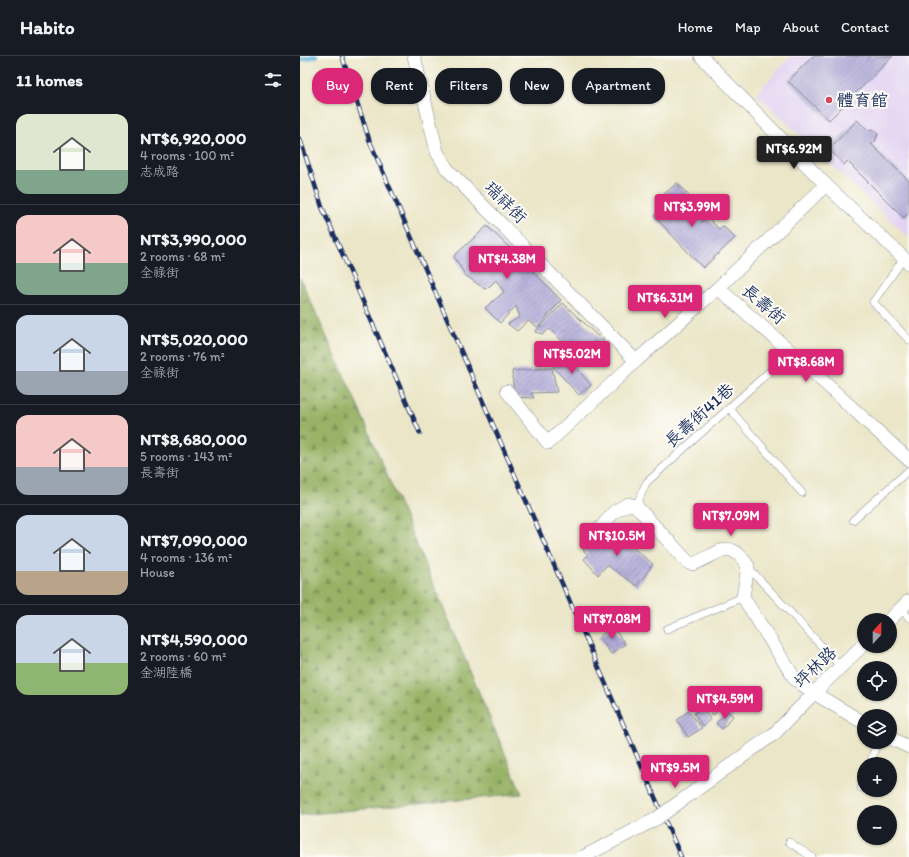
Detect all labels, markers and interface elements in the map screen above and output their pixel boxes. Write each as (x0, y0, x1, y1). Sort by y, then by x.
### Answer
text: Habito (20, 16, 75, 39)
text: Home (678, 19, 713, 36)
text: Map (735, 19, 761, 36)
text: About (783, 19, 819, 36)
text: Contact (841, 19, 889, 36)
chip: Buy (312, 68, 363, 104)
chip: Rent (371, 68, 427, 104)
chip: Filters (435, 68, 502, 104)
chip: New (510, 68, 564, 104)
chip: Apartment (572, 68, 665, 104)
icon: filters (262, 69, 284, 91)
text: 11 homes (16, 70, 83, 90)
place label: 體育館 (837, 90, 888, 110)
marker: 體育館 (824, 95, 834, 105)
text: NT$6,920,000 (140, 128, 246, 148)
icon: home (48, 130, 96, 178)
pin: NT$6.92M (753, 136, 835, 170)
text: NT$6.92M (766, 141, 822, 156)
text: 4 rooms · 100 m² (140, 148, 234, 163)
text: 志成路 (140, 164, 179, 179)
street label: 瑞祥街 (481, 177, 531, 227)
pin: NT$3.99M (651, 194, 733, 228)
text: NT$3.99M (664, 199, 720, 214)
text: NT$3,990,000 (140, 229, 247, 249)
icon: home (48, 231, 96, 279)
pin: NT$4.38M (466, 246, 548, 280)
text: 2 rooms · 68 m² (140, 249, 225, 264)
text: NT$4.38M (478, 251, 536, 266)
text: 全祿街 (140, 265, 179, 280)
street label: 長壽街 (738, 280, 790, 328)
pin: NT$6.31M (624, 285, 706, 319)
text: NT$6.31M (637, 290, 693, 305)
text: NT$5,020,000 (140, 329, 248, 349)
icon: home (48, 331, 96, 379)
pin: NT$5.02M (531, 341, 613, 375)
text: NT$5.02M (543, 346, 601, 361)
text: 2 rooms · 76 m² (140, 349, 225, 364)
pin: NT$8.68M (765, 349, 847, 383)
text: NT$8.68M (777, 354, 835, 369)
text: 全祿街 (140, 365, 179, 380)
street label: 長壽街41巷 (660, 378, 738, 451)
text: NT$8,680,000 (140, 429, 247, 449)
icon: home (48, 431, 96, 479)
text: 5 rooms · 143 m² (140, 449, 232, 464)
text: 長壽街 (140, 465, 179, 480)
pin: NT$7.09M (690, 503, 772, 537)
text: NT$7.09M (702, 508, 760, 523)
pin: NT$10.5M (576, 523, 658, 557)
text: NT$10.5M (589, 528, 645, 543)
text: NT$7,090,000 (140, 530, 247, 550)
icon: home (48, 531, 96, 579)
text: 4 rooms · 136 m² (140, 550, 232, 565)
text: House (140, 565, 175, 580)
pin: NT$7.08M (571, 606, 653, 640)
text: NT$7.08M (583, 611, 641, 626)
north arrow (857, 613, 897, 653)
map controls (857, 613, 897, 845)
text: NT$4,590,000 (140, 629, 248, 649)
icon: home (48, 631, 96, 679)
street label: 坪林路 (790, 642, 840, 692)
text: 2 rooms · 60 m² (140, 649, 226, 664)
button: locate (857, 661, 897, 701)
text: 金湖陸橋 (140, 665, 192, 680)
pin: NT$4.59M (684, 686, 766, 720)
text: NT$4.59M (696, 691, 754, 706)
button: layers (857, 709, 897, 749)
pin: NT$9.5M (638, 755, 712, 789)
button: + (857, 757, 897, 797)
text: NT$9.5M (650, 760, 700, 775)
button: − (857, 805, 897, 845)

